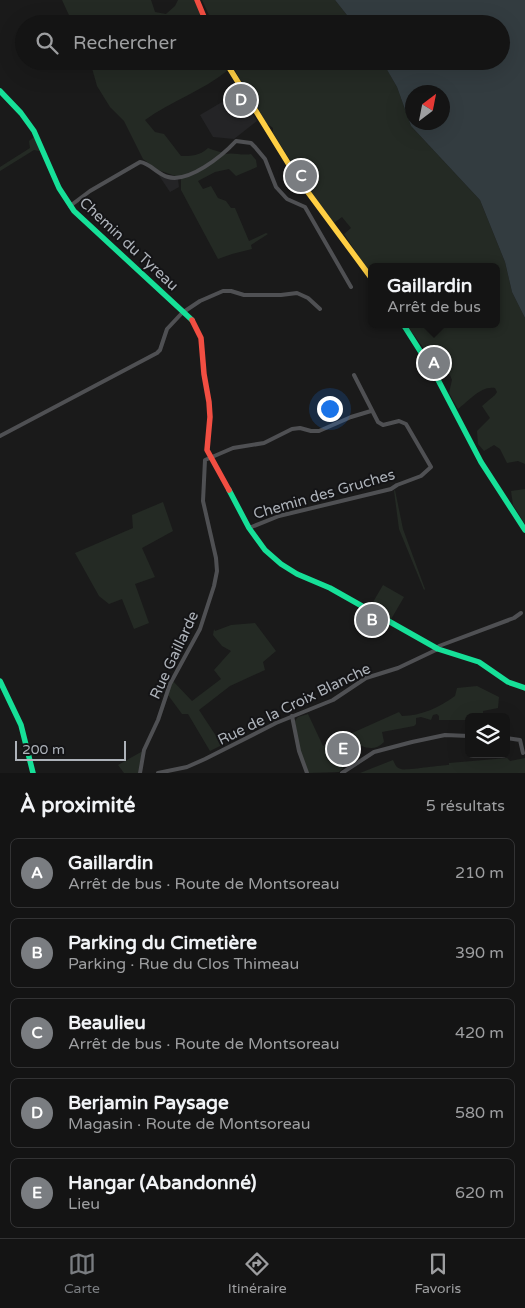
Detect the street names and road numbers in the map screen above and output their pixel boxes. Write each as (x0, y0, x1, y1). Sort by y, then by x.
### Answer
street label: Chemin du Tyreau (76, 194, 182, 294)
street label: Chemin des Gruches (251, 465, 397, 523)
street label: Rue Gaillarde (146, 608, 202, 702)
street label: Rue de la Croix Blanche (215, 659, 373, 749)

